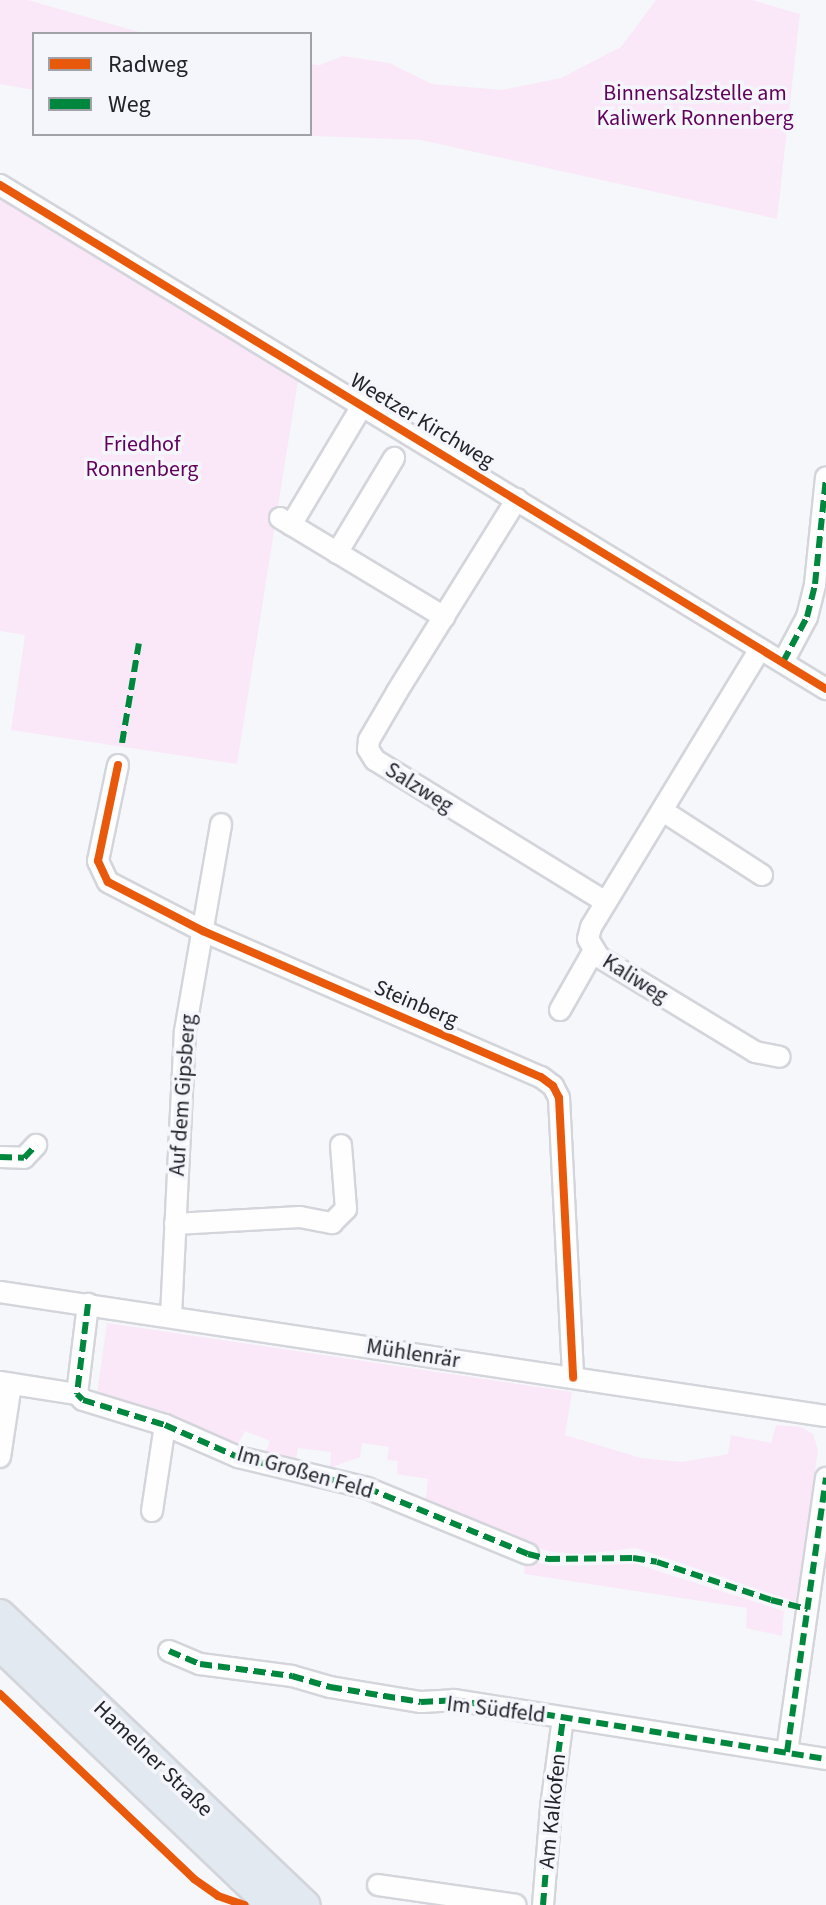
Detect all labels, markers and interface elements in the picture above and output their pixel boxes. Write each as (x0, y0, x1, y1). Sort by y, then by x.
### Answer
legend (32, 32, 312, 136)
text: Radweg (108, 47, 188, 82)
park label: Binnensalzstelle am Kaliwerk Ronnenberg (596, 80, 794, 132)
text: Weg (108, 87, 151, 122)
street label: Weetzer Kirchweg (345, 368, 499, 474)
park label: Friedhof Ronnenberg (86, 431, 198, 482)
street label: Salzweg (380, 757, 458, 819)
street label: Kaliweg (597, 949, 673, 1009)
street label: Steinberg (370, 975, 462, 1033)
street label: Auf dem Gipsberg (164, 1013, 202, 1177)
street label: Mühlenrär (364, 1334, 462, 1374)
street label: Im Großen Feld (234, 1441, 376, 1505)
street label: Im Südfeld (445, 1691, 547, 1729)
street label: Hamelner Straße (88, 1695, 218, 1823)
street label: Am Kalkofen (534, 1752, 572, 1870)

